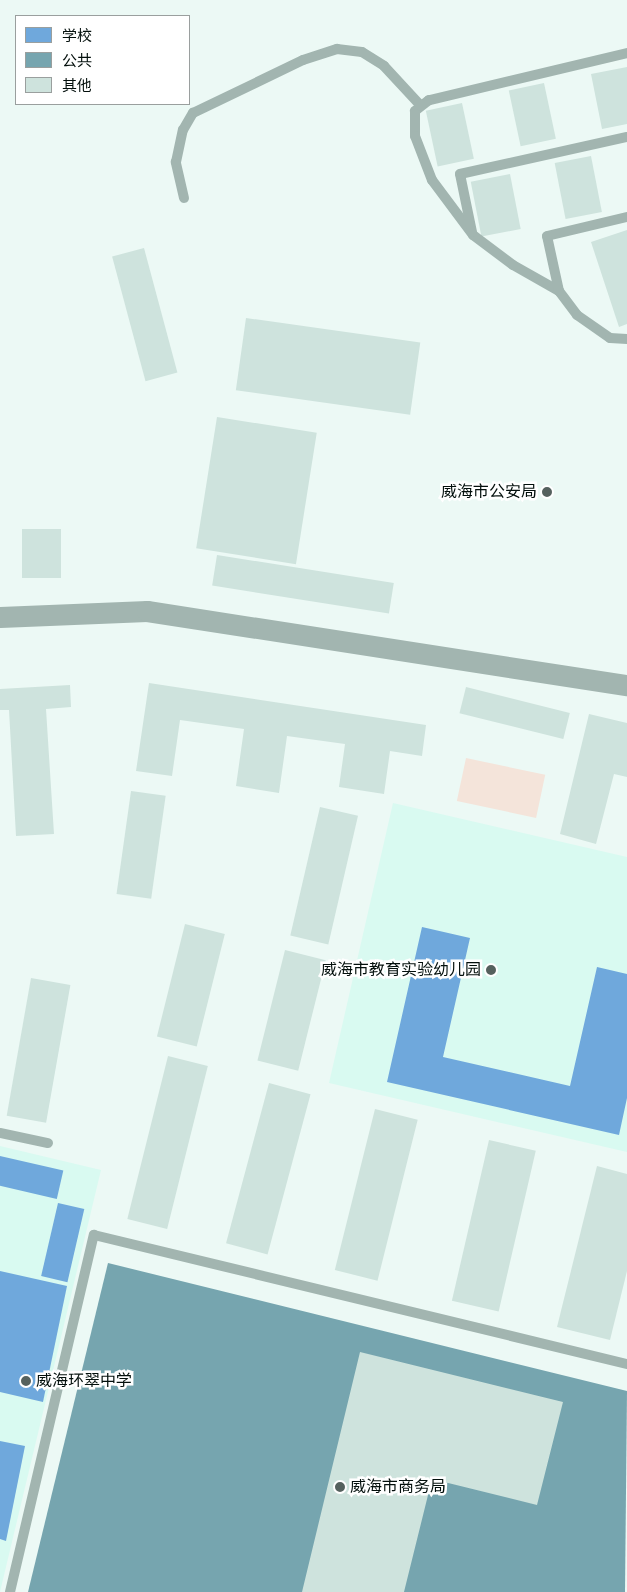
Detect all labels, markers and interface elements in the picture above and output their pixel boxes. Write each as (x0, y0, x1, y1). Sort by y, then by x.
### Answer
legend (15, 15, 190, 105)
text: 学校 (62, 26, 92, 46)
text: 公共 (62, 51, 92, 71)
text: 其他 (62, 76, 92, 96)
place label: 威海市公安局 (441, 482, 537, 502)
marker: 威海市公安局 (541, 486, 553, 498)
place label: 威海市教育实验幼儿园 (321, 960, 481, 980)
marker: 威海市教育实验幼儿园 (485, 964, 497, 976)
place label: 威海环翠中学 (36, 1371, 132, 1391)
marker: 威海环翠中学 (20, 1375, 32, 1387)
place label: 威海市商务局 (350, 1477, 446, 1497)
marker: 威海市商务局 (334, 1481, 346, 1493)

